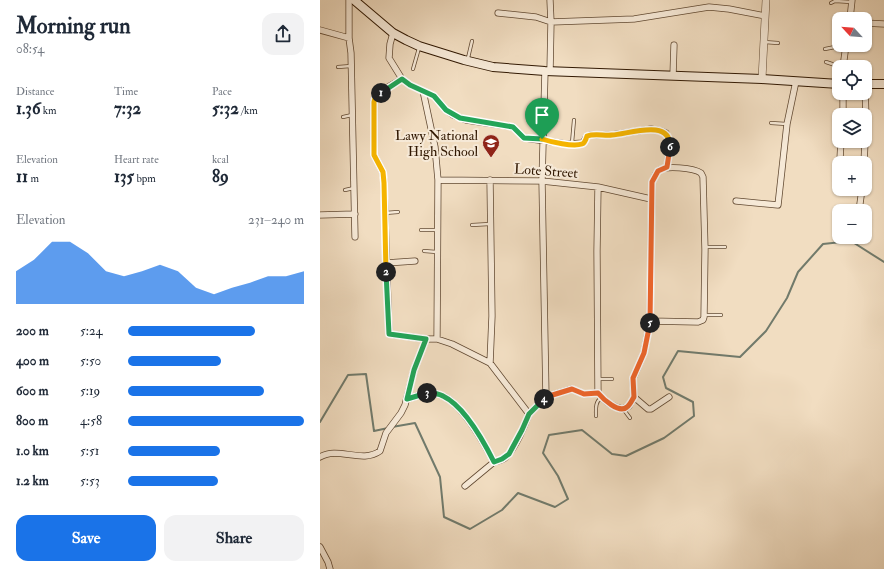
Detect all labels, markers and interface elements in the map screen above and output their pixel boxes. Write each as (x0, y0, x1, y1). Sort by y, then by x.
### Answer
text: Morning run (16, 12, 131, 40)
north arrow (832, 12, 872, 52)
map controls (832, 12, 872, 244)
button: share (262, 13, 304, 55)
text: 08:54 (16, 41, 44, 57)
button: locate (832, 60, 872, 100)
pin: 1 (371, 83, 391, 103)
text: Distance (16, 85, 54, 98)
text: Time (114, 85, 138, 98)
text: Pace (212, 85, 232, 98)
text: 1 (379, 86, 383, 99)
text: 1.36 (16, 98, 40, 119)
text: 7:32 (114, 98, 141, 119)
text: 5:32 (212, 98, 239, 119)
pin (525, 98, 559, 139)
text: km (40, 104, 57, 117)
text: /km (239, 104, 258, 117)
icon: arrive (531, 104, 553, 126)
button: layers (832, 108, 872, 148)
place label: Lawy National High School (395, 127, 478, 160)
school or university icon: Lawy National High School (481, 133, 501, 158)
pin: 6 (660, 137, 680, 157)
text: 6 (667, 140, 673, 153)
text: Elevation (16, 153, 58, 166)
text: Heart rate (114, 153, 159, 166)
text: kcal (212, 153, 229, 166)
button: + (832, 156, 872, 196)
street label: Lote Street (513, 160, 579, 182)
text: 11 (16, 166, 28, 187)
text: 135 (114, 166, 134, 187)
text: 89 (212, 166, 229, 187)
text: m (28, 172, 39, 185)
text: bpm (134, 172, 156, 185)
button: − (832, 204, 872, 244)
text: Elevation (16, 212, 66, 228)
text: 231–240 m (248, 212, 304, 228)
pin: 2 (376, 262, 396, 282)
text: 2 (383, 265, 389, 278)
pin: 5 (640, 313, 660, 333)
text: 5 (648, 316, 652, 329)
text: 200 m (16, 323, 49, 339)
text: 5:24 (80, 323, 103, 339)
text: 400 m (16, 353, 49, 369)
text: 5:50 (80, 353, 101, 369)
text: 600 m (16, 383, 49, 399)
text: 5:19 (80, 383, 100, 399)
pin: 3 (417, 383, 437, 403)
text: 3 (425, 386, 429, 399)
pin: 4 (534, 389, 554, 409)
text: 4 (541, 392, 547, 405)
text: 800 m (16, 413, 48, 429)
text: 4:58 (80, 413, 102, 429)
text: 1.0 km (16, 443, 49, 459)
text: 5:51 (80, 443, 99, 459)
text: 1.2 km (16, 473, 49, 489)
text: 5:53 (80, 473, 100, 489)
button: Save (16, 515, 156, 561)
button: Share (164, 515, 304, 561)

